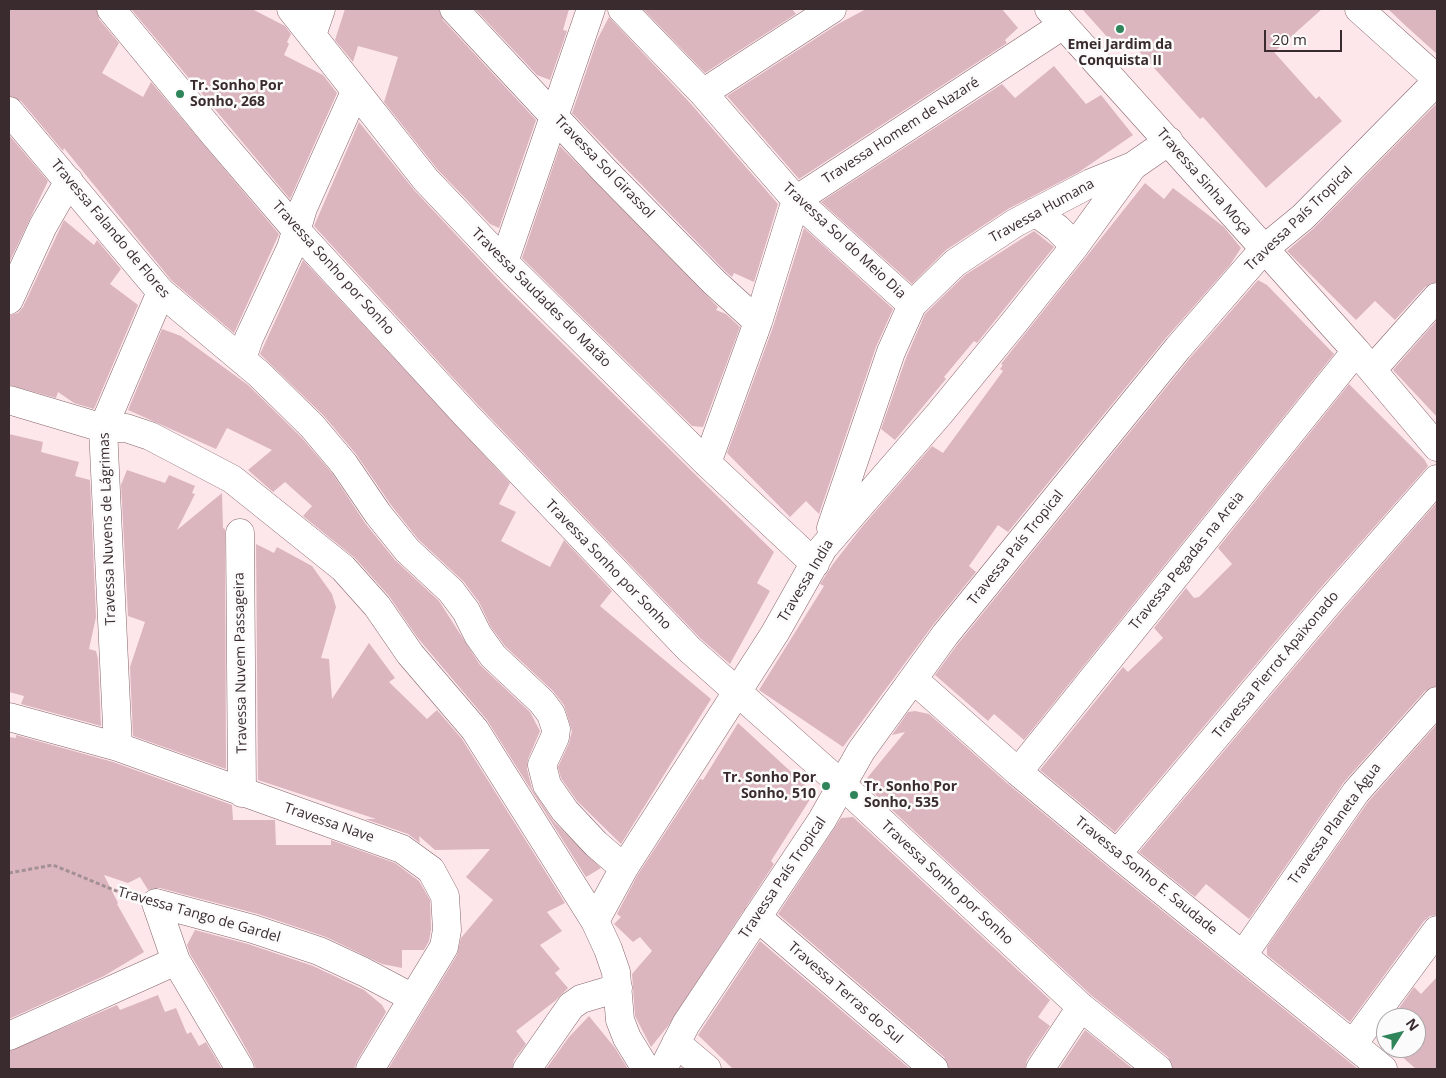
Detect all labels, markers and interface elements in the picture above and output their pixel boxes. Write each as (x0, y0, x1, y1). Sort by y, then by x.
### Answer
scale bar (1266, 20, 1344, 52)
marker: Emei Jardim da Conquista II (1114, 23, 1126, 35)
text: 20 m (1272, 29, 1307, 49)
place label: Emei Jardim da Conquista II (1067, 37, 1173, 70)
street label: Travessa Homem de Nazaré (820, 74, 982, 188)
place label: Tr. Sonho Por Sonho, 268 (190, 78, 283, 110)
marker: Tr. Sonho Por Sonho, 268 (174, 88, 186, 100)
street label: Travessa Sol Girassol (551, 112, 657, 222)
street label: Travessa Sinha Moça (1153, 125, 1255, 239)
street label: Travessa Falando de Flores (47, 156, 173, 302)
street label: Travessa País Tropical (1242, 163, 1356, 275)
street label: Travessa Humana (987, 175, 1097, 247)
street label: Travessa Sol do Meio Dia (779, 180, 909, 302)
street label: Travessa Sonho por Sonho (268, 198, 398, 338)
street label: Travessa Saudades do Matão (468, 225, 614, 371)
street label: Travessa Nuvens de Lágrimas (96, 432, 120, 626)
street label: Travessa País Tropical (965, 487, 1067, 609)
street label: Travessa Pegadas na Areia (1126, 489, 1248, 633)
street label: Travessa Sonho por Sonho (541, 497, 675, 633)
street label: Travessa India (775, 537, 837, 625)
street label: Travessa Nuvem Passageira (231, 572, 251, 754)
street label: Travessa Pierrot Apaixonado (1209, 588, 1343, 742)
street label: Travessa Planeta Água (1285, 760, 1385, 888)
place label: Tr. Sonho Por Sonho, 510 (723, 770, 816, 802)
place label: Tr. Sonho Por Sonho, 535 (864, 779, 957, 812)
marker: Tr. Sonho Por Sonho, 510 (820, 780, 832, 792)
marker: Tr. Sonho Por Sonho, 535 (848, 789, 860, 801)
street label: Travessa Nave (282, 800, 376, 846)
street label: Travessa Sonho E. Saudade (1072, 813, 1220, 939)
street label: Travessa País Tropical (736, 814, 830, 942)
street label: Travessa Sonho por Sonho (878, 817, 1016, 949)
street label: Travessa Tango de Gardel (116, 884, 282, 946)
street label: Travessa Terras do Sul (784, 939, 906, 1047)
north arrow (1376, 1008, 1426, 1058)
text: N (1402, 1014, 1424, 1035)

